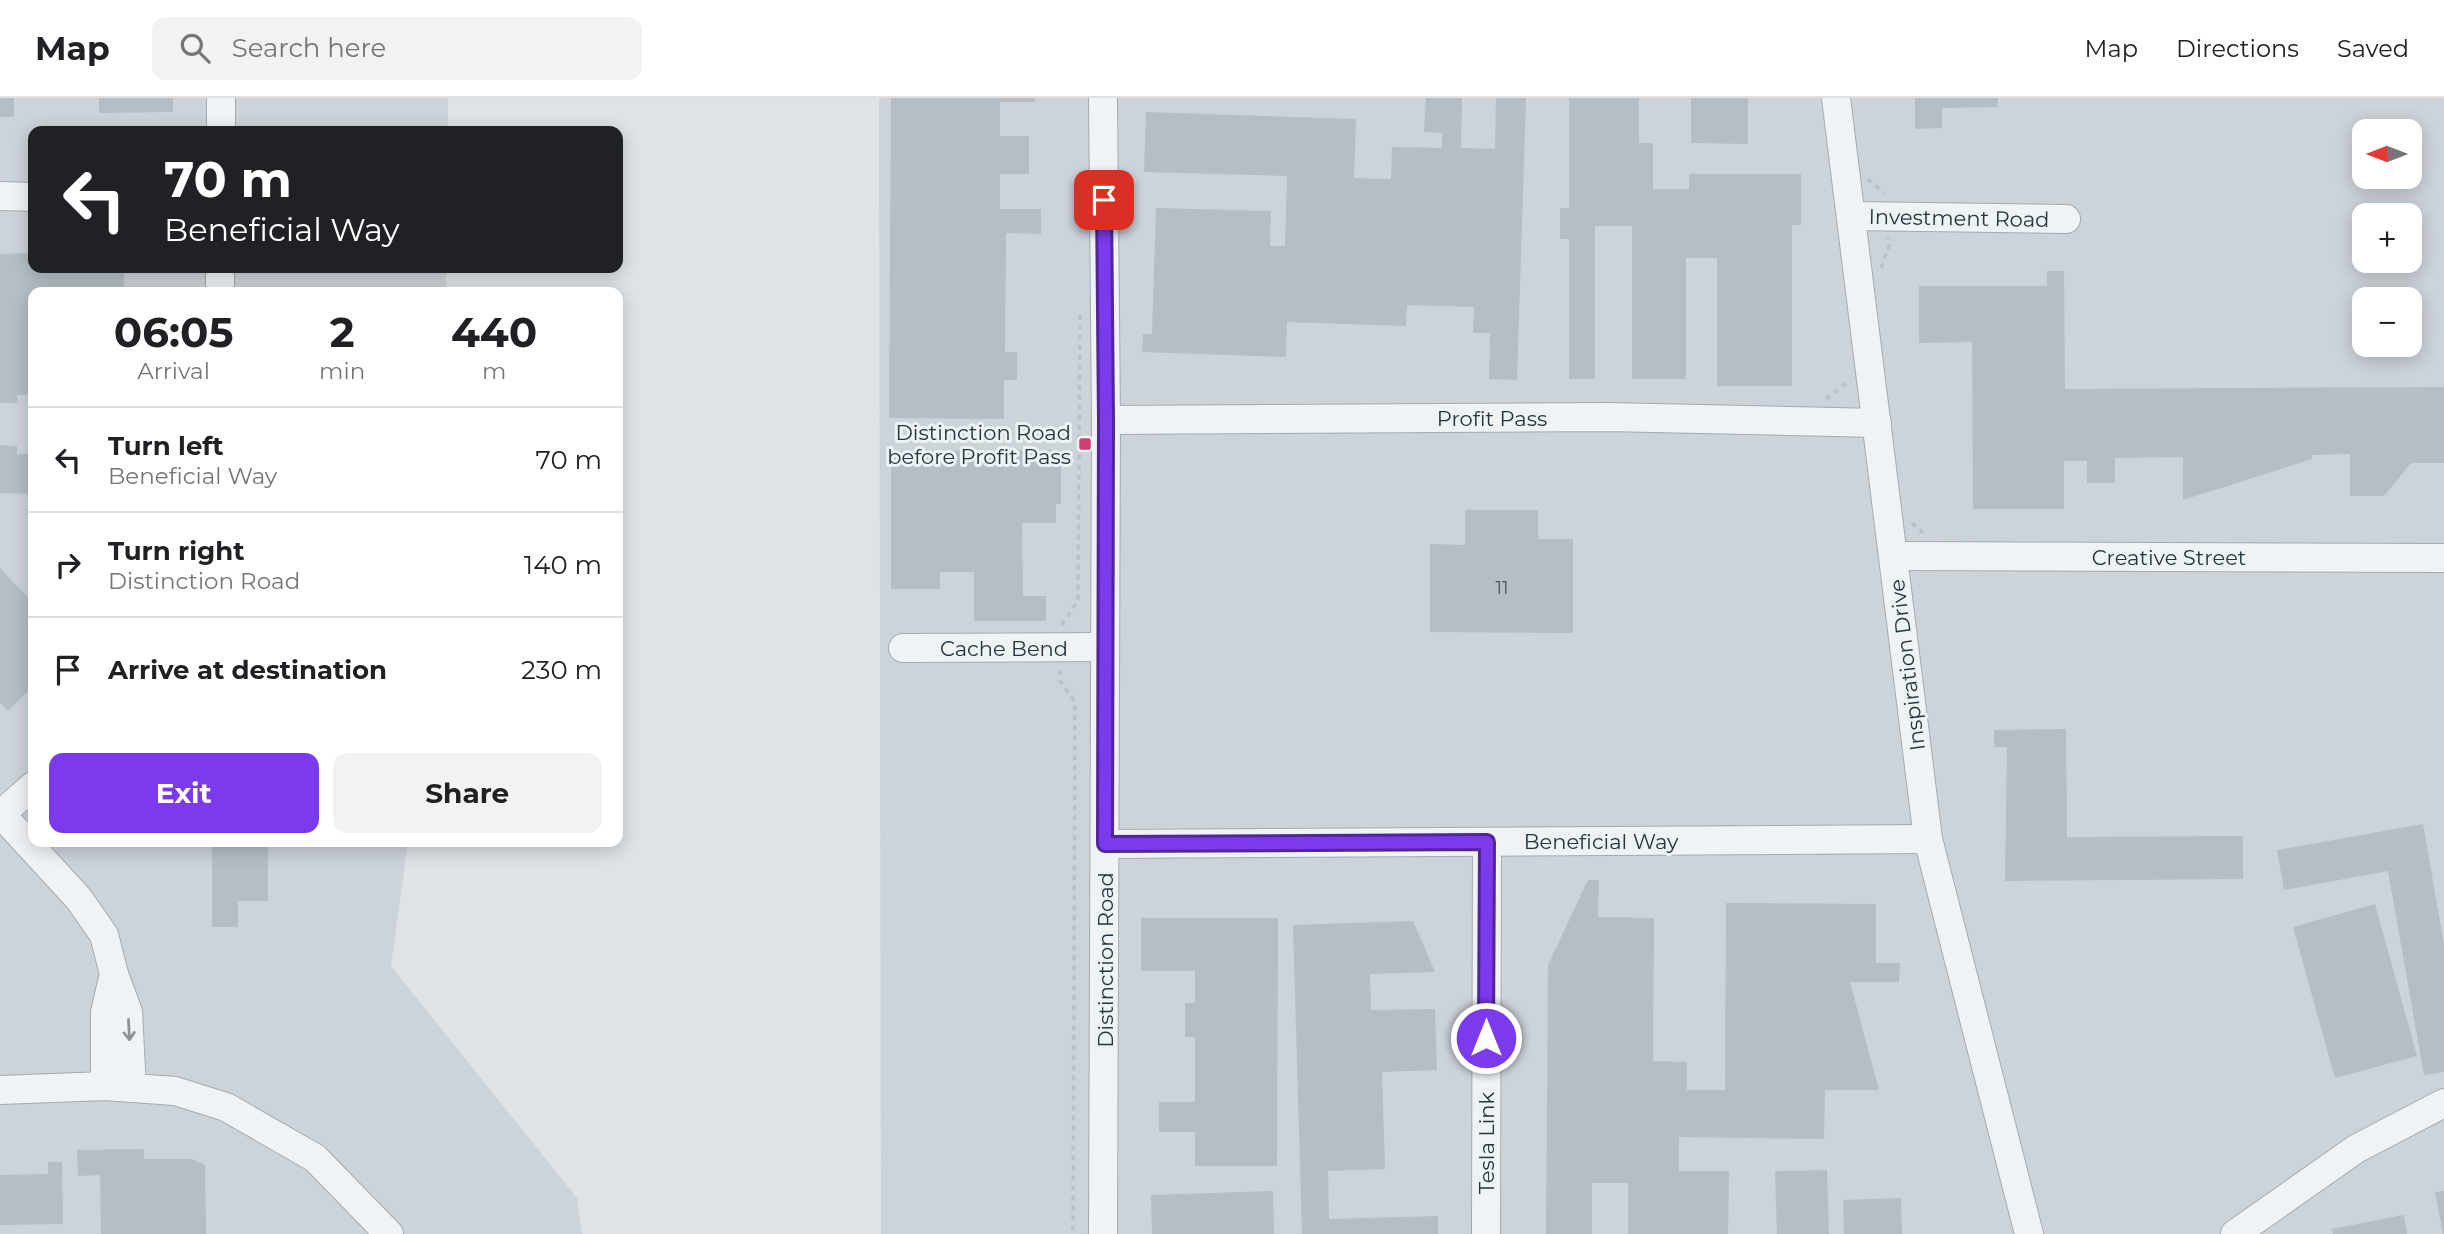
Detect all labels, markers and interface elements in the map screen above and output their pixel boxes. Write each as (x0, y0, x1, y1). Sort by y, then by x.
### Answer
search box (152, 17, 642, 80)
text: Map (35, 28, 110, 68)
icon: search (176, 29, 214, 67)
text: Search here (232, 32, 386, 64)
text: Map (2085, 34, 2138, 63)
text: Directions (2176, 34, 2299, 63)
text: Saved (2337, 34, 2409, 63)
north arrow (2352, 119, 2422, 189)
map controls (2352, 119, 2422, 357)
text: 70 m (164, 150, 292, 209)
icon: left (49, 154, 140, 245)
pin (1074, 170, 1134, 230)
icon: arrive (1085, 181, 1123, 219)
button: + (2352, 203, 2422, 273)
street label: Investment Road (1868, 204, 2050, 232)
text: Beneficial Way (164, 210, 400, 249)
button: − (2352, 287, 2422, 357)
text: 06:05 (114, 306, 233, 358)
text: 2 (330, 306, 355, 358)
text: 440 (451, 306, 537, 358)
text: Arrival (137, 357, 210, 385)
text: min (319, 357, 365, 385)
text: m (482, 357, 506, 385)
street label: Profit Pass (1437, 406, 1547, 431)
place label: Distinction Road before Profit Pass (887, 420, 1071, 469)
text: Turn left (108, 430, 224, 462)
marker: Distinction Road before Profit Pass (1077, 436, 1093, 452)
icon: left (49, 441, 87, 479)
text: 70 m (536, 444, 602, 476)
text: Beneficial Way (108, 462, 277, 490)
text: Turn right (108, 535, 244, 567)
street label: Creative Street (2092, 545, 2246, 570)
icon: right (49, 546, 87, 584)
text: 140 m (524, 549, 602, 581)
text: Distinction Road (108, 567, 300, 595)
house number: 11 (1496, 577, 1509, 599)
street label: Inspiration Drive (1884, 578, 1930, 752)
street label: Cache Bend (940, 636, 1068, 661)
icon: arrive (49, 651, 87, 689)
text: Arrive at destination (108, 654, 387, 686)
text: 230 m (521, 654, 602, 686)
button: Exit (49, 753, 319, 833)
button: Share (333, 753, 602, 833)
street label: Beneficial Way (1524, 829, 1679, 854)
street label: Distinction Road (1093, 872, 1118, 1048)
position arrow (1449, 1001, 1523, 1075)
one-way arrow (123, 1018, 136, 1041)
street label: Tesla Link (1474, 1091, 1499, 1194)

